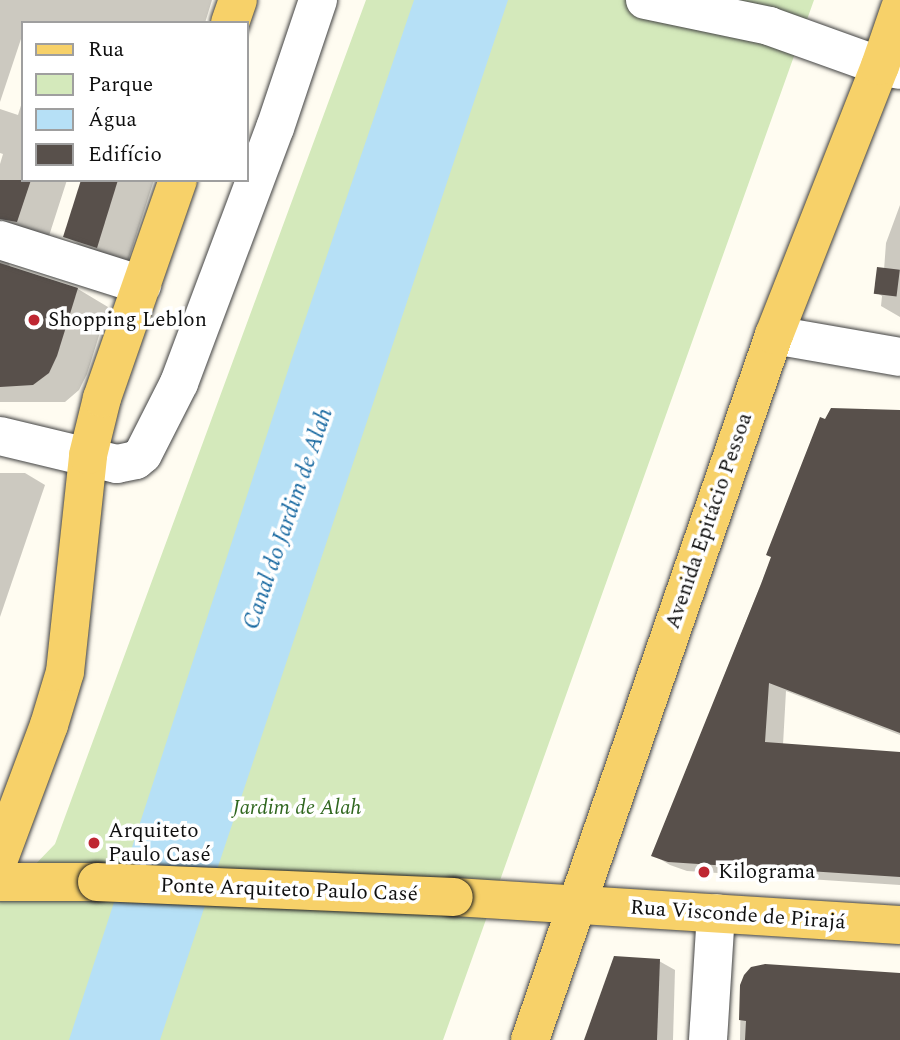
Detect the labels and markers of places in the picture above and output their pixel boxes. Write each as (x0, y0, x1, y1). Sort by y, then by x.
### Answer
place label: Shopping Leblon (48, 307, 207, 333)
marker: Shopping Leblon (26, 312, 42, 328)
place label: Arquiteto Paulo Casé (108, 818, 211, 868)
marker: Arquiteto Paulo Casé (86, 835, 102, 851)
place label: Kilograma (718, 859, 815, 885)
marker: Kilograma (696, 864, 712, 880)

